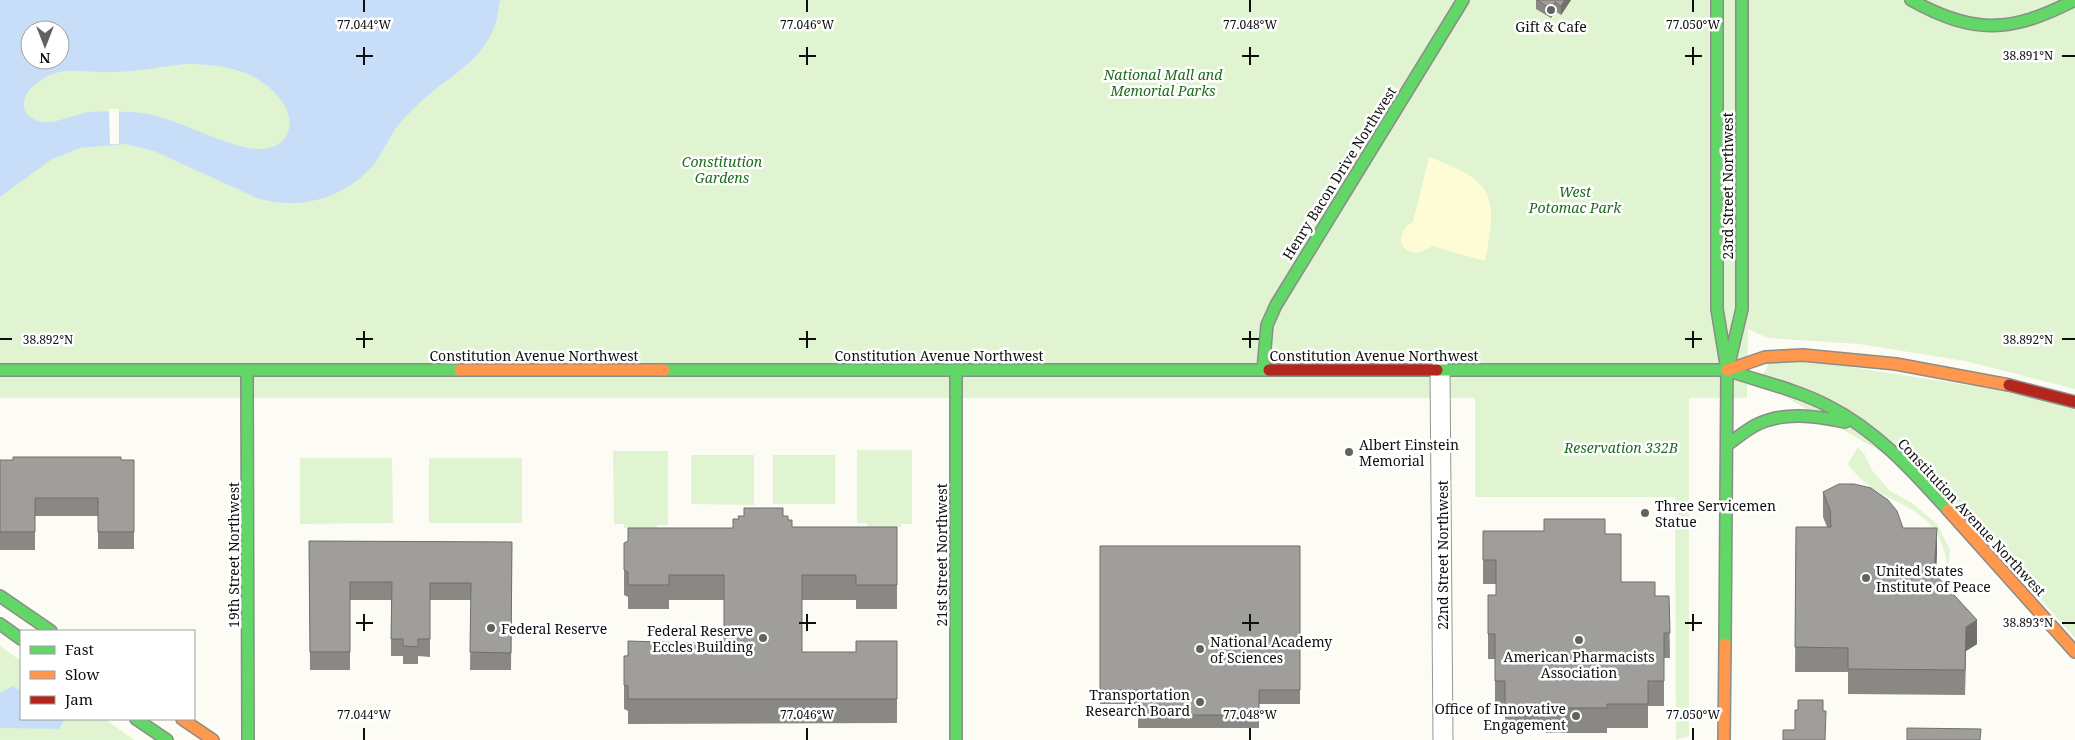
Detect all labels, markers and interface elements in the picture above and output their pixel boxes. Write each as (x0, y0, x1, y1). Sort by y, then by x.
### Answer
marker: Gift & Cafe (1545, 4, 1557, 16)
text: 77.044°W (337, 16, 391, 33)
text: 77.046°W (780, 16, 834, 33)
text: 77.048°W (1223, 16, 1277, 33)
text: 77.050°W (1666, 16, 1720, 33)
place label: Gift & Cafe (1515, 17, 1587, 36)
north arrow (20, 20, 70, 70)
text: 38.891°N (2003, 47, 2053, 64)
text: N (39, 49, 51, 68)
park label: National Mall and Memorial Parks (1103, 65, 1223, 100)
street label: Henry Bacon Drive Northwest (1278, 83, 1400, 263)
street label: 23rd Street Northwest (1718, 112, 1737, 260)
park label: Constitution Gardens (682, 152, 763, 187)
park label: West Potomac Park (1528, 182, 1622, 217)
text: 38.892°N (23, 331, 73, 348)
text: 38.892°N (2003, 331, 2053, 348)
street label: Constitution Avenue Northwest (429, 346, 639, 365)
street label: Constitution Avenue Northwest (834, 346, 1044, 365)
street label: Constitution Avenue Northwest (1269, 346, 1479, 365)
street label: Constitution Avenue Northwest (1894, 434, 2050, 600)
place label: Albert Einstein Memorial (1359, 435, 1459, 470)
park label: Reservation 332B (1563, 438, 1678, 457)
marker: Albert Einstein Memorial (1343, 446, 1355, 458)
street label: 22nd Street Northwest (1433, 480, 1452, 630)
street label: 19th Street Northwest (224, 482, 243, 628)
street label: 21st Street Northwest (932, 483, 951, 627)
place label: Three Servicemen Statue (1655, 496, 1776, 531)
marker: Three Servicemen Statue (1639, 507, 1651, 519)
place label: United States Institute of Peace (1876, 561, 1991, 596)
marker: United States Institute of Peace (1860, 572, 1872, 584)
text: 38.893°N (2003, 614, 2053, 631)
place label: Federal Reserve (501, 619, 607, 638)
place label: Federal Reserve Eccles Building (647, 621, 753, 656)
marker: Federal Reserve (485, 622, 497, 634)
legend (20, 630, 195, 720)
marker: Federal Reserve Eccles Building (757, 632, 769, 644)
place label: National Academy of Sciences (1210, 632, 1332, 667)
marker: American Pharmacists Association (1573, 634, 1585, 646)
text: Fast (65, 639, 94, 659)
marker: National Academy of Sciences (1194, 643, 1206, 655)
place label: American Pharmacists Association (1504, 647, 1654, 682)
text: Slow (65, 664, 99, 684)
place label: Transportation Research Board (1085, 685, 1190, 720)
text: Jam (64, 689, 93, 709)
marker: Transportation Research Board (1194, 696, 1206, 708)
place label: Office of Innovative Engagement (1434, 699, 1566, 734)
text: 77.044°W (337, 706, 391, 723)
text: 77.046°W (780, 706, 834, 723)
text: 77.048°W (1223, 706, 1277, 723)
text: 77.050°W (1666, 706, 1720, 723)
marker: Office of Innovative Engagement (1570, 710, 1582, 722)

